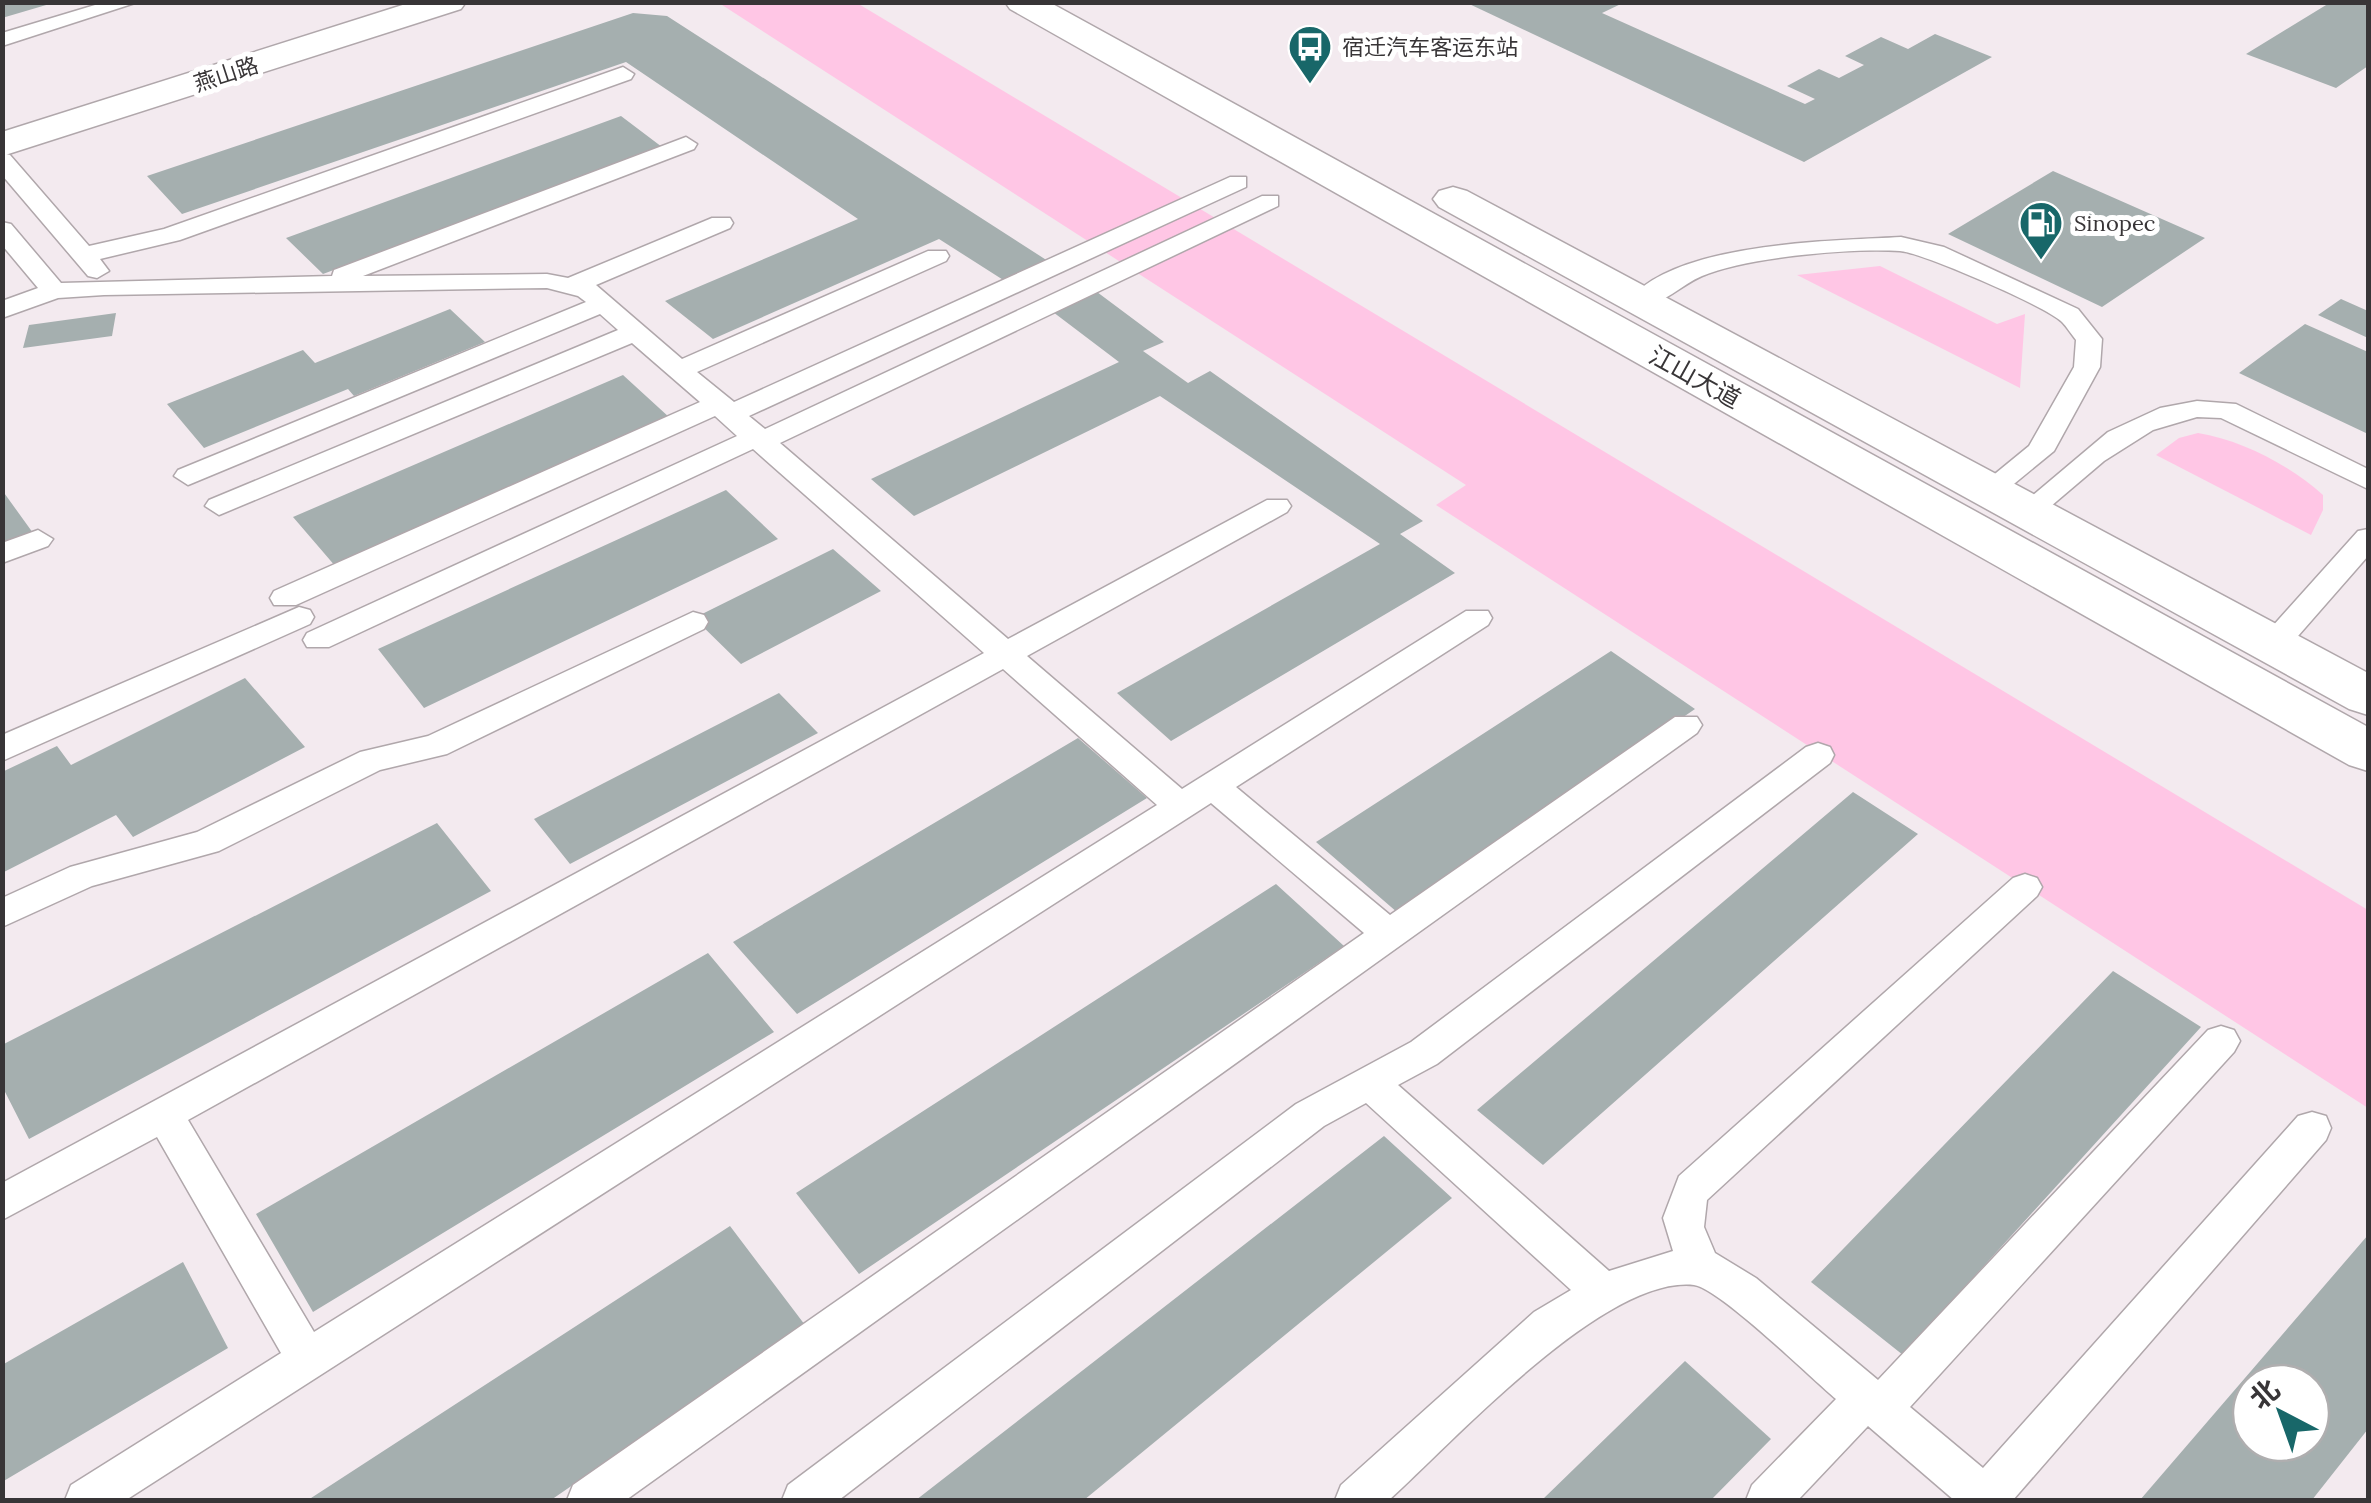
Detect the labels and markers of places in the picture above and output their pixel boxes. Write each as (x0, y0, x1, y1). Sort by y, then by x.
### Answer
bus stop icon: 宿迁汽车客运东站 (1287, 24, 1333, 85)
place label: 宿迁汽车客运东站 (1342, 33, 1518, 61)
fuel station icon: Sinopec (2018, 200, 2064, 261)
place label: Sinopec (2074, 209, 2155, 237)

